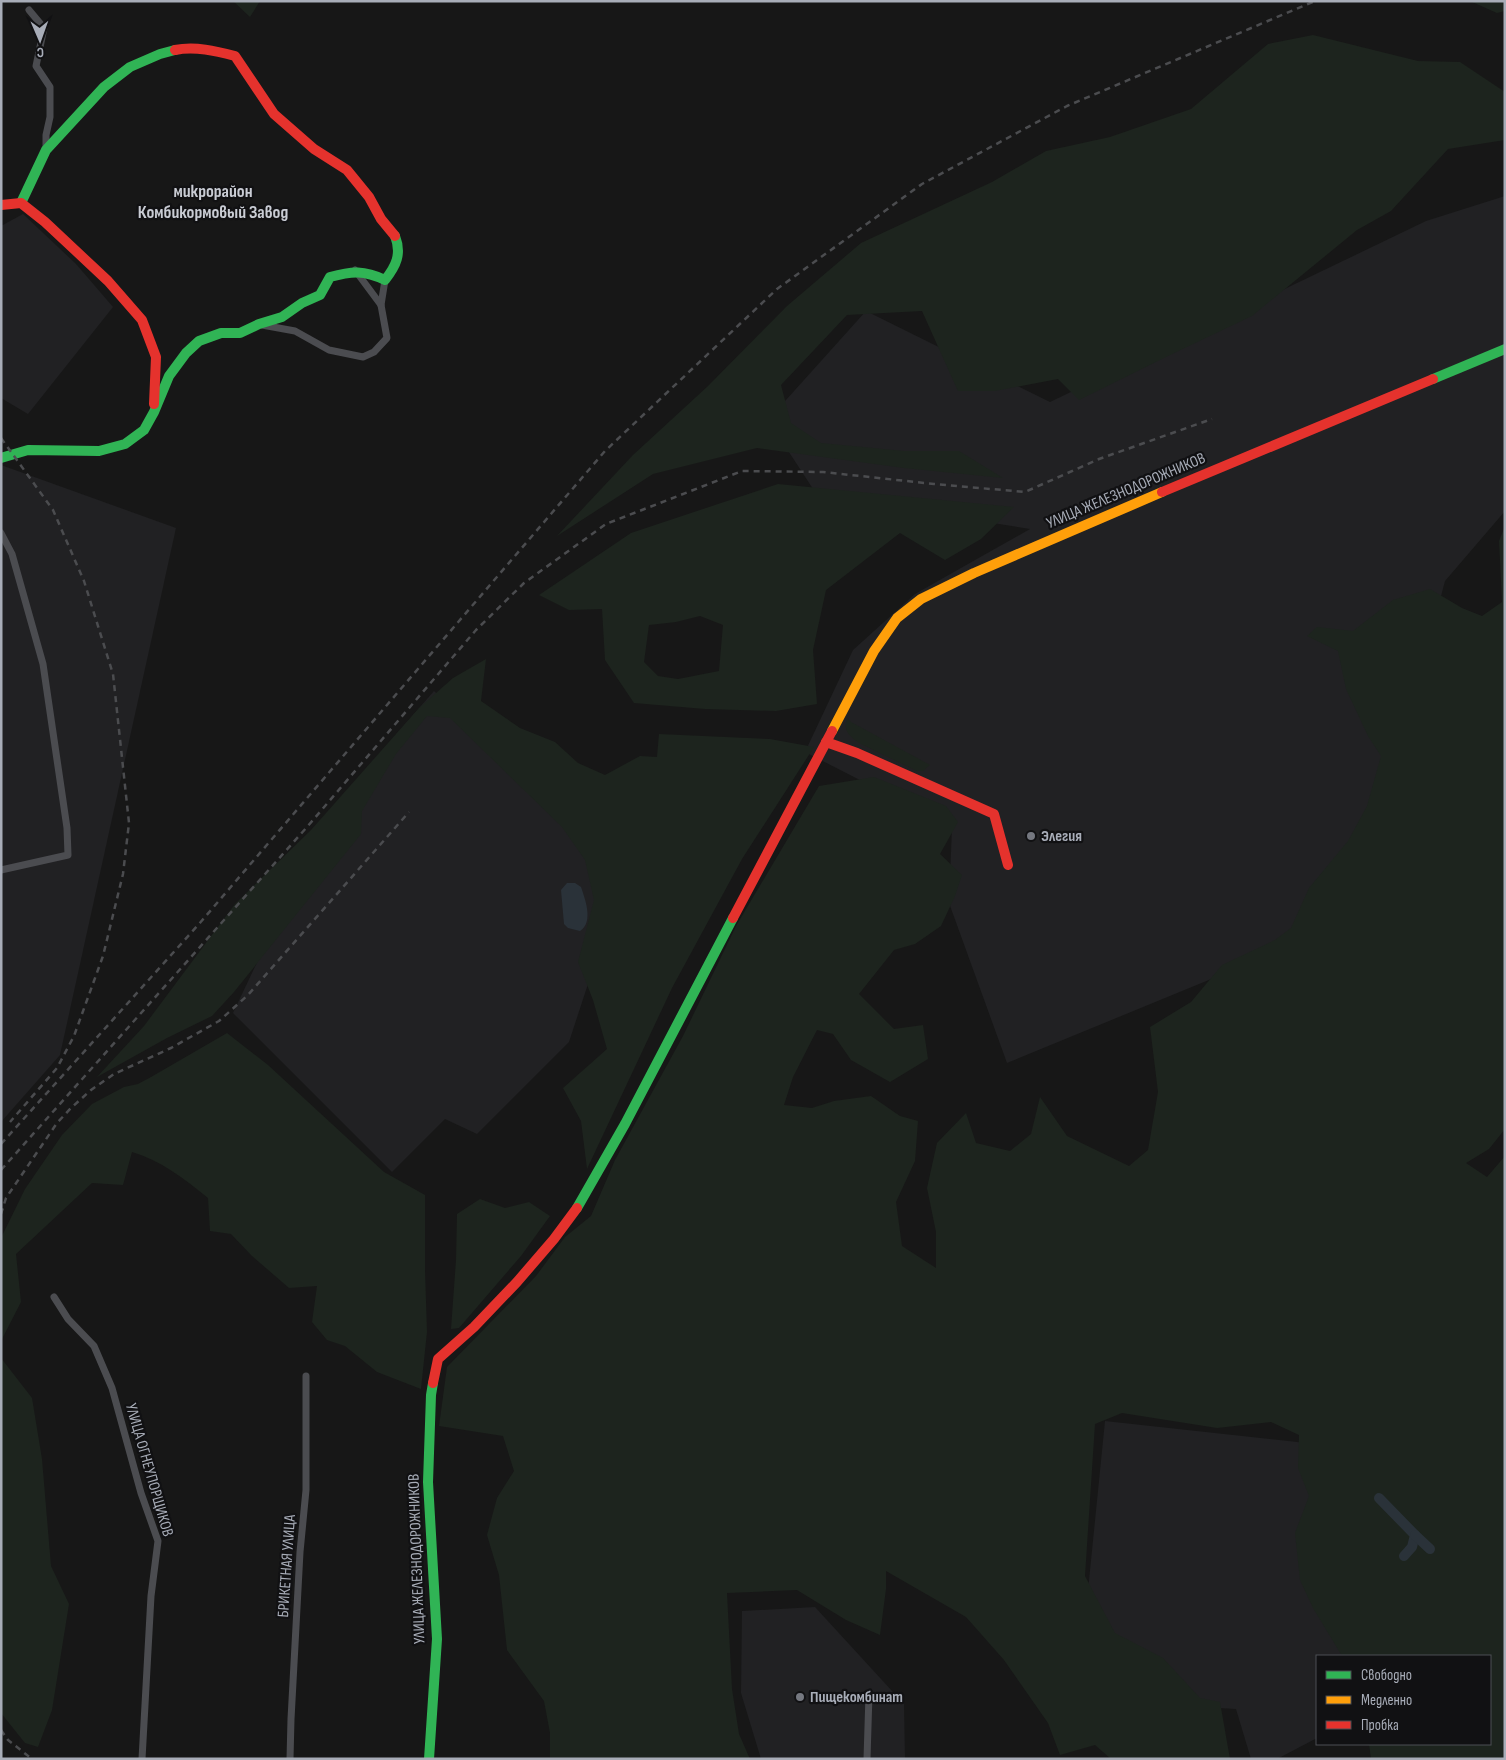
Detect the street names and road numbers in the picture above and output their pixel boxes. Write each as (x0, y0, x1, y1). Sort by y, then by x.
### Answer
street label: УЛИЦА ЖЕЛЕЗНОДОРОЖНИКОВ (1044, 449, 1208, 533)
street label: УЛИЦА ОГНЕУПОРЩИКОВ (121, 1401, 177, 1539)
street label: УЛИЦА ЖЕЛЕЗНОДОРОЖНИКОВ (405, 1473, 429, 1645)
street label: БРИКЕТНАЯ УЛИЦА (274, 1514, 300, 1618)

